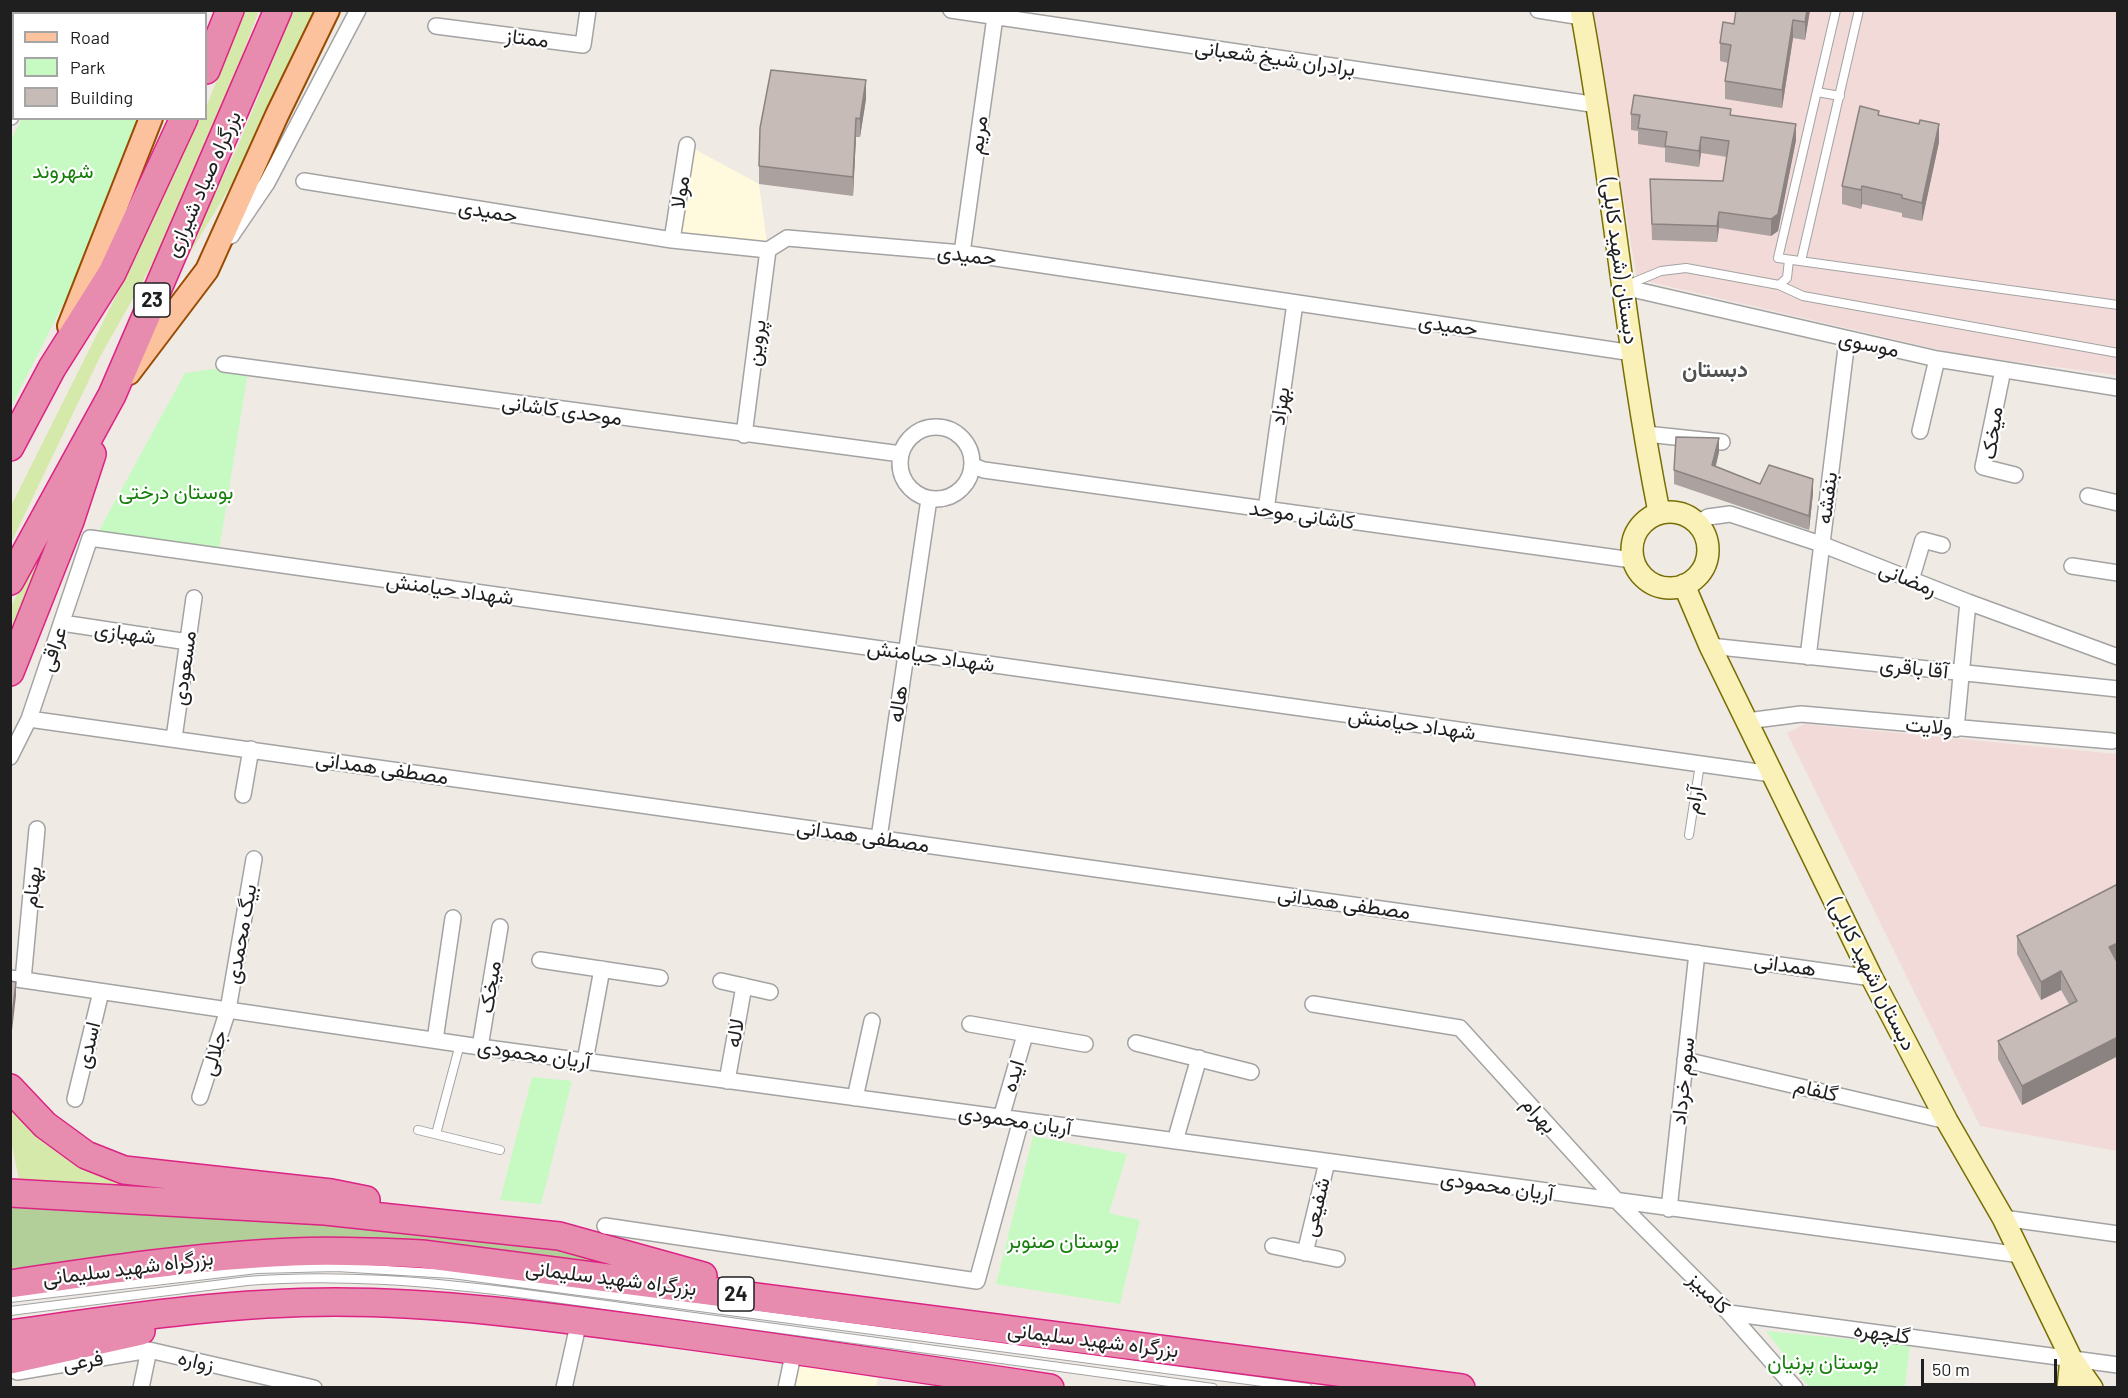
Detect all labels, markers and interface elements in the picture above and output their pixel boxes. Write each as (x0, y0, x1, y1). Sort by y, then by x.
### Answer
legend (12, 12, 207, 120)
street label: ممتاز (504, 23, 550, 53)
text: Road (70, 26, 110, 48)
street label: برادران شیخ شعبانی (1193, 34, 1357, 82)
text: Park (70, 56, 105, 78)
text: Building (70, 86, 133, 108)
street label: بزرگراه صیاد شیرازی (159, 107, 247, 261)
street label: مریم (963, 114, 993, 156)
park label: شهروند (32, 158, 94, 184)
street label: مولا (665, 174, 695, 210)
street label: دبستان (شهید کابلی) (1596, 176, 1644, 346)
street label: حمیدی (457, 194, 519, 228)
street label: حمیدی (936, 239, 998, 271)
road number: 23 (134, 283, 170, 317)
street label: حمیدی (1417, 308, 1479, 342)
street label: پروین (741, 318, 771, 368)
street label: موسوی (1836, 325, 1902, 363)
district label: دبستان (1682, 357, 1748, 383)
street label: بهزاد (1265, 385, 1295, 427)
street label: موحدی کاشانی (500, 389, 624, 431)
street label: میخک (1976, 405, 2008, 461)
street label: بنفشه (1811, 470, 1843, 526)
park label: بوستان درختی (119, 479, 233, 505)
street label: کاشانی موحد (1248, 495, 1356, 535)
street label: رمضانی (1876, 556, 1940, 602)
street label: شهداد حیامنش (385, 568, 515, 610)
street label: شهبازی (93, 616, 157, 650)
street label: عراقی (34, 623, 72, 675)
street label: مسعودی (166, 629, 202, 707)
street label: شهداد حیامنش (866, 635, 996, 677)
street label: آقا باقری (1878, 652, 1950, 684)
street label: هاله (883, 684, 913, 724)
street label: شهداد حیامنش (1347, 703, 1477, 745)
street label: ولایت (1904, 711, 1954, 741)
street label: مصطفی همدانی (314, 746, 450, 790)
street label: آرام (1679, 784, 1709, 816)
street label: مصطفی همدانی (795, 814, 931, 858)
street label: بهنام (17, 865, 47, 909)
street label: مصطفی همدانی (1276, 881, 1412, 925)
street label: بیگ محمدی (220, 882, 262, 986)
street label: دبستان (شهید کابلی) (1823, 893, 1921, 1055)
street label: همدانی (1752, 948, 1818, 982)
street label: میخک (473, 959, 507, 1015)
street label: لاله (720, 1017, 750, 1049)
street label: اسدی (70, 1019, 106, 1071)
street label: جلالی (195, 1027, 233, 1079)
street label: آریان محمودی (476, 1034, 592, 1074)
street label: سوم خرداد (1666, 1036, 1700, 1126)
street label: ایده (996, 1057, 1030, 1095)
street label: گلفام (1792, 1073, 1840, 1107)
street label: بهرام (1516, 1091, 1562, 1139)
street label: آریان محمودی (957, 1100, 1073, 1140)
street label: آریان محمودی (1439, 1166, 1555, 1206)
street label: شفیعی (1296, 1175, 1336, 1239)
park label: بوستان صنوبر (1007, 1228, 1119, 1254)
street label: بزرگراه شهید سلیمانی (41, 1245, 215, 1291)
street label: بزرگراه شهید سلیمانی (524, 1255, 698, 1301)
street label: کامبیز (1683, 1267, 1735, 1319)
road number: 24 (718, 1277, 754, 1311)
street label: بزرگراه شهید سلیمانی (1006, 1317, 1180, 1363)
street label: گلچهره (1852, 1317, 1912, 1349)
street label: فرعی (61, 1345, 105, 1377)
street label: زواره (175, 1345, 217, 1377)
scale bar (1924, 1347, 2060, 1385)
park label: بوستان پرنیان (1767, 1349, 1879, 1375)
text: 50 m (1932, 1358, 1970, 1380)

